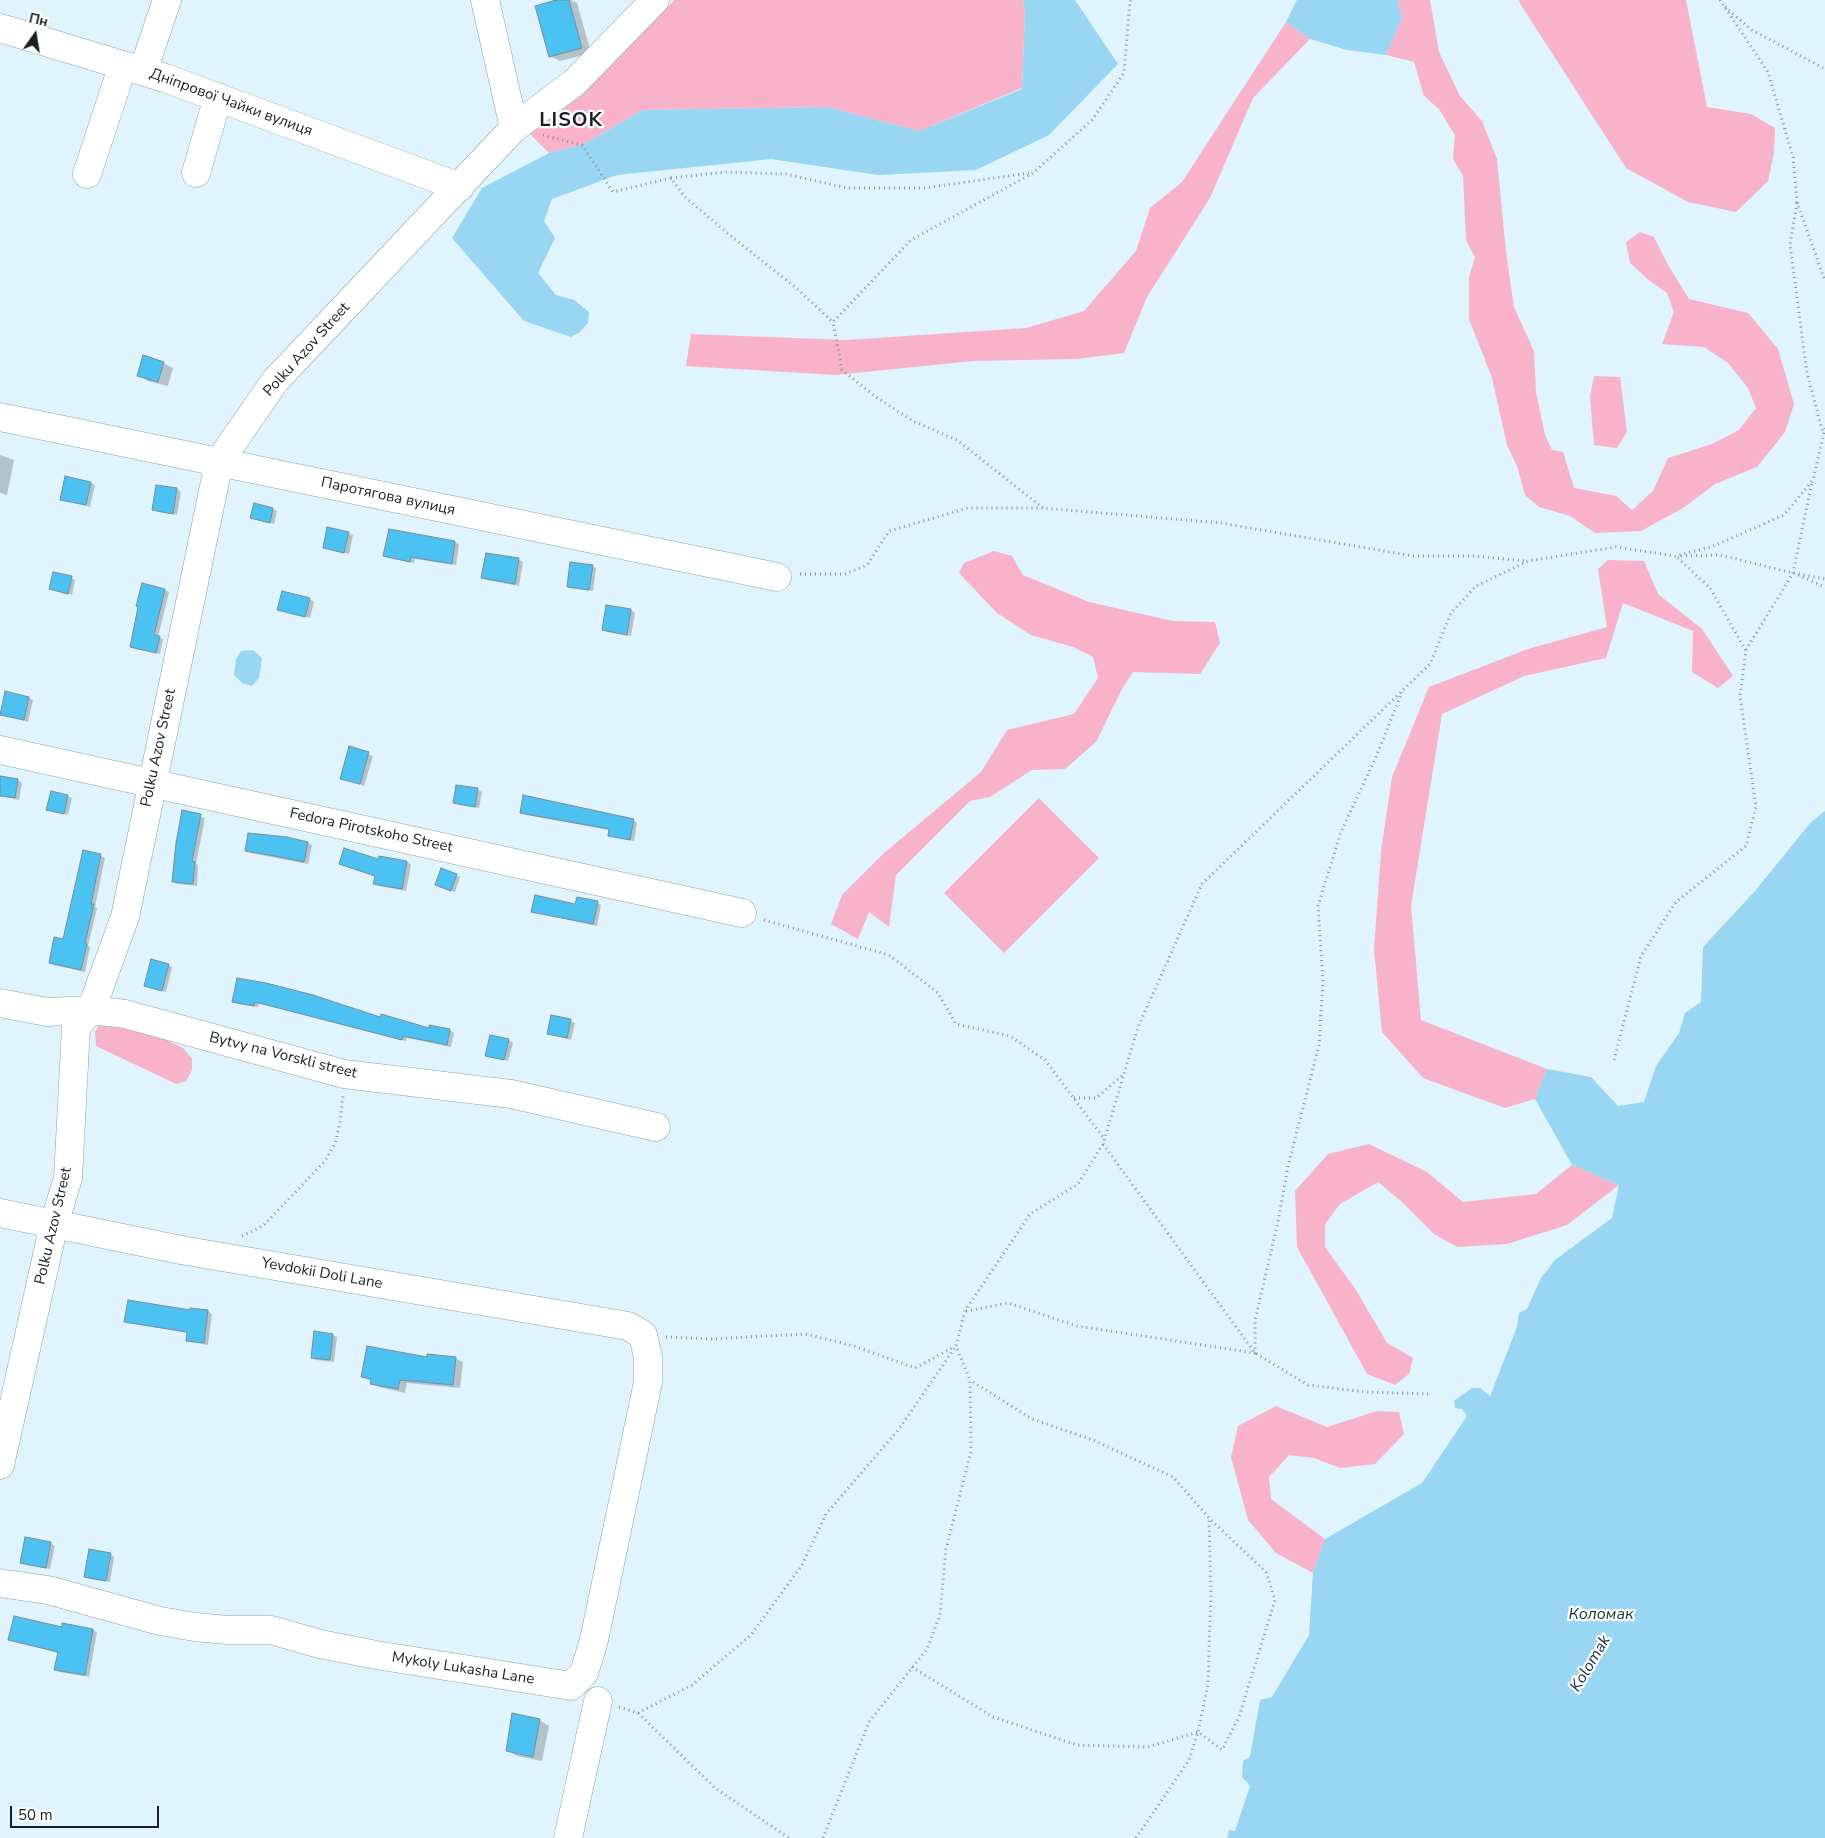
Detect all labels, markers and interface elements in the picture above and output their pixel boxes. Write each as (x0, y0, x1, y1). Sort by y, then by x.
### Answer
text: Пн (27, 8, 50, 31)
north arrow (10, 10, 60, 60)
street label: Дніпрової Чайки вулиця (147, 65, 315, 141)
district label: LISOK (539, 109, 603, 133)
street label: Polku Azov Street (260, 299, 354, 401)
street label: Паротягова вулиця (319, 474, 457, 520)
street label: Polku Azov Street (138, 687, 180, 809)
street label: Fedora Pirotskoho Street (288, 805, 454, 857)
street label: Bytvy na Vorskli street (207, 1029, 359, 1083)
street label: Polku Azov Street (32, 1165, 76, 1287)
street label: Yevdokii Doli Lane (260, 1255, 384, 1293)
water label: Коломак (1569, 1605, 1633, 1625)
water label: Kolomak (1567, 1632, 1615, 1696)
street label: Mykoly Lukasha Lane (391, 1649, 535, 1689)
scale bar (12, 1796, 161, 1828)
text: 50 m (18, 1805, 53, 1825)

